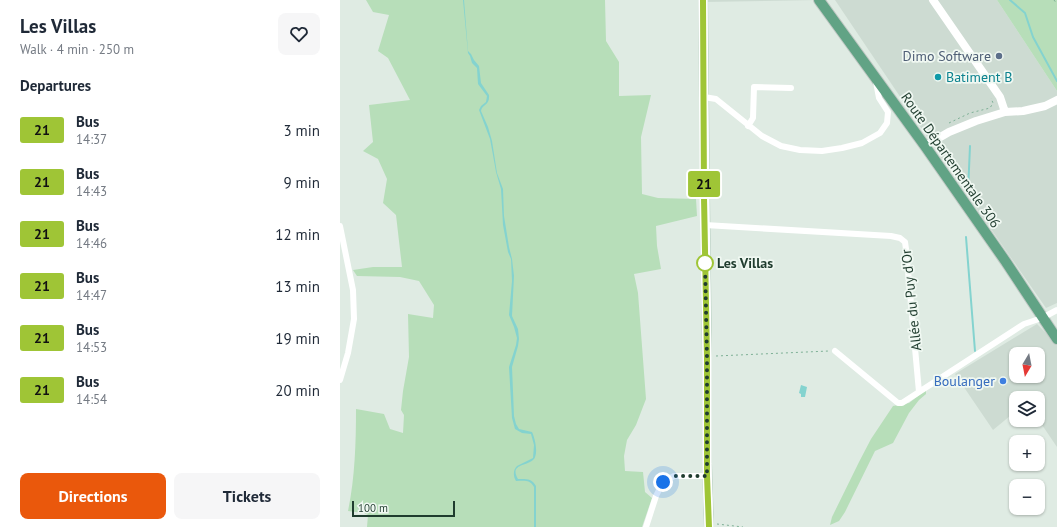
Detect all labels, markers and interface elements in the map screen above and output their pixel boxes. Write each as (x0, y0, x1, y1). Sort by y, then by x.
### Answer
button: heart (278, 13, 320, 55)
text: Les Villas (20, 14, 96, 38)
text: Walk · 4 min · 250 m (20, 41, 134, 58)
place label: Dimo Software (903, 47, 991, 65)
marker: Dimo Software (994, 51, 1004, 61)
place label: Batiment B (946, 68, 1012, 86)
marker: Batiment B (933, 72, 943, 82)
text: Departures (20, 76, 91, 95)
street label: Route Départementale 306 (897, 89, 1005, 231)
text: Bus (76, 112, 99, 131)
text: 21 (34, 121, 50, 139)
text: 3 min (283, 121, 320, 140)
text: 14:37 (76, 131, 107, 148)
text: Bus (76, 164, 99, 183)
line badge: 21 (686, 171, 722, 197)
text: 21 (34, 173, 50, 191)
text: 9 min (283, 173, 320, 192)
text: 21 (696, 175, 712, 193)
text: 14:43 (76, 183, 107, 200)
text: Bus (76, 216, 99, 235)
text: 21 (34, 225, 50, 243)
text: 12 min (275, 225, 320, 244)
text: 14:46 (76, 235, 107, 252)
street label: Allée du Puy d'Or (897, 248, 925, 352)
marker: Les Villas (696, 254, 714, 272)
place label: Les Villas (717, 254, 773, 272)
text: Bus (76, 268, 99, 287)
text: 21 (34, 277, 50, 295)
text: 13 min (275, 277, 320, 296)
text: 14:47 (76, 287, 107, 304)
text: Bus (76, 320, 99, 339)
text: 21 (34, 329, 50, 347)
text: 19 min (275, 329, 320, 348)
text: 14:53 (76, 339, 107, 356)
north arrow (1009, 347, 1045, 383)
map controls (1009, 347, 1045, 515)
text: Bus (76, 372, 99, 391)
place label: Boulanger (934, 372, 995, 390)
marker: Boulanger (998, 376, 1008, 386)
text: 21 (34, 381, 50, 399)
text: 20 min (275, 381, 320, 400)
text: 14:54 (76, 391, 107, 408)
button: layers (1009, 391, 1045, 427)
button: + (1009, 435, 1045, 471)
your location (653, 472, 673, 492)
button: Directions (20, 473, 166, 519)
button: Tickets (174, 473, 320, 519)
button: − (1009, 479, 1045, 515)
scale bar (352, 499, 455, 518)
text: 100 m (358, 501, 388, 515)

